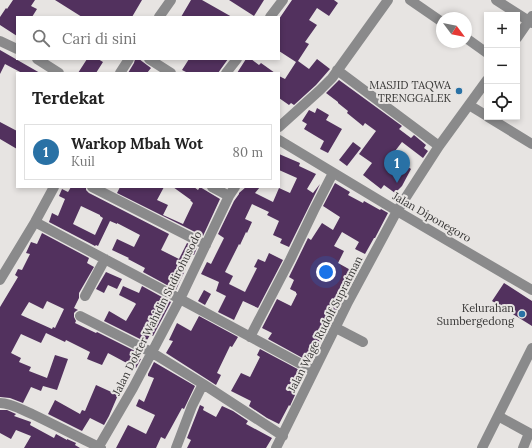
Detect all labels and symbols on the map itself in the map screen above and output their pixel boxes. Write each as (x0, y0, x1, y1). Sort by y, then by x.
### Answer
north arrow (436, 12, 472, 48)
place label: MASJID TAQWA TRENGGALEK (369, 78, 452, 105)
marker: MASJID TAQWA TRENGGALEK (454, 86, 464, 96)
pin: 1 (384, 150, 410, 183)
street label: Jalan Diponegoro (389, 188, 474, 245)
street label: Jalan Dokter Wahidin Sudirohusodo (109, 228, 205, 398)
street label: Jalan Wage Rudolf Supratman (284, 253, 366, 395)
your location (316, 262, 336, 282)
place label: Kelurahan Sumbergedong (437, 301, 515, 328)
marker: Kelurahan Sumbergedong (517, 309, 527, 319)

